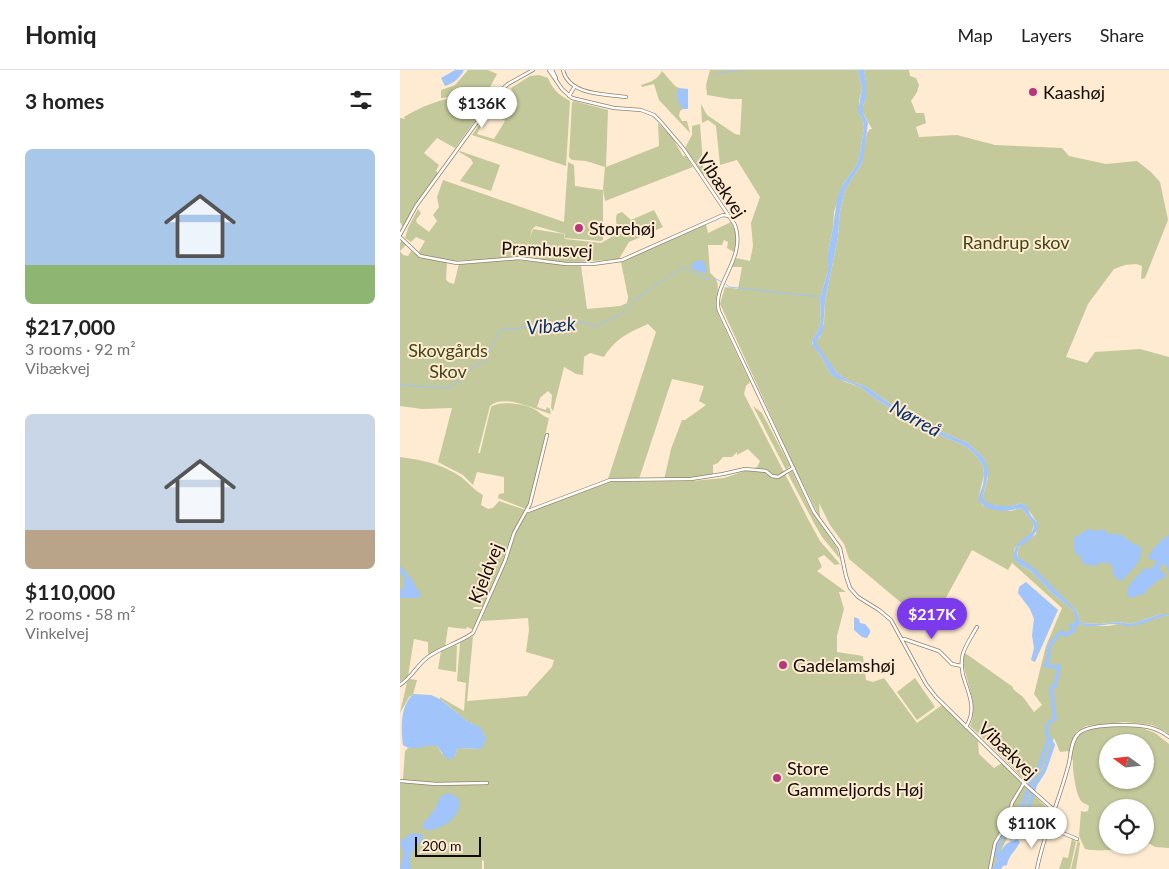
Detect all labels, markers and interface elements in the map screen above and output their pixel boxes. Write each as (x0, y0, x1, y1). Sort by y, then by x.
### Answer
text: Homiq (25, 20, 97, 49)
text: Map (957, 24, 993, 46)
text: Layers (1021, 24, 1072, 46)
text: Share (1100, 24, 1144, 46)
place label: Kaashøj (1043, 81, 1105, 103)
icon: filters (347, 86, 375, 114)
marker: Kaashøj (1027, 86, 1039, 98)
pin: $136K (447, 87, 517, 129)
text: 3 homes (25, 88, 104, 113)
text: $136K (458, 93, 506, 112)
street label: Vibækvej (693, 148, 751, 222)
icon: home (155, 181, 245, 271)
place label: Storehøj (589, 217, 655, 239)
marker: Storehøj (573, 222, 585, 234)
park label: Randrup skov (962, 231, 1070, 253)
street label: Pramhusvej (501, 236, 593, 262)
water label: Vibæk (525, 311, 578, 339)
text: $217,000 (25, 314, 115, 339)
text: 3 rooms · 92 m² (25, 339, 136, 358)
park label: Skovgårds Skov (408, 339, 488, 382)
text: Vibækvej (25, 358, 90, 377)
water label: Nørreå (887, 395, 945, 441)
icon: home (155, 446, 245, 536)
street label: Kjeldvej (463, 540, 507, 606)
text: $110,000 (25, 579, 115, 604)
pin: $217K (897, 598, 967, 640)
text: 2 rooms · 58 m² (25, 604, 136, 623)
text: $217K (908, 604, 956, 623)
text: Vinkelvej (25, 623, 89, 642)
place label: Gadelamshøj (793, 654, 895, 676)
marker: Gadelamshøj (777, 659, 789, 671)
street label: Vibækvej (974, 717, 1042, 783)
north arrow (1099, 734, 1154, 789)
map controls (1099, 734, 1154, 854)
place label: Store Gammeljords Høj (787, 757, 924, 800)
marker: Store Gammeljords Høj (771, 772, 783, 784)
button: locate (1099, 799, 1154, 854)
pin: $110K (997, 806, 1067, 849)
text: $110K (1008, 813, 1056, 832)
scale bar (415, 834, 481, 857)
text: 200 m (422, 837, 461, 854)

